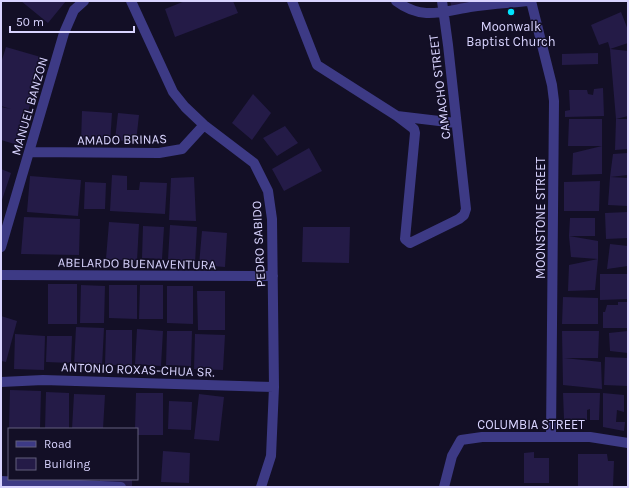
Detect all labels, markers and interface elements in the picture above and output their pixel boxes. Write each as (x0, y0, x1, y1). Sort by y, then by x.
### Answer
marker: Moonwalk Baptist Church (506, 7, 516, 17)
scale bar (10, 8, 134, 34)
text: 50 m (16, 15, 44, 29)
place label: Moonwalk Baptist Church (466, 19, 556, 49)
street label: CAMACHO STREET (426, 33, 453, 140)
street label: MANUEL BANZON (8, 55, 51, 157)
street label: AMADO BRINAS (77, 131, 167, 148)
street label: MOONSTONE STREET (533, 156, 548, 279)
street label: PEDRO SABIDO (249, 200, 268, 288)
street label: ABELARDO BUENAVENTURA (58, 255, 217, 272)
street label: ANTONIO ROXAS-CHUA SR. (61, 359, 215, 380)
street label: COLUMBIA STREET (477, 417, 585, 432)
legend (8, 428, 138, 480)
text: Road (44, 437, 72, 451)
text: Building (44, 457, 91, 471)

